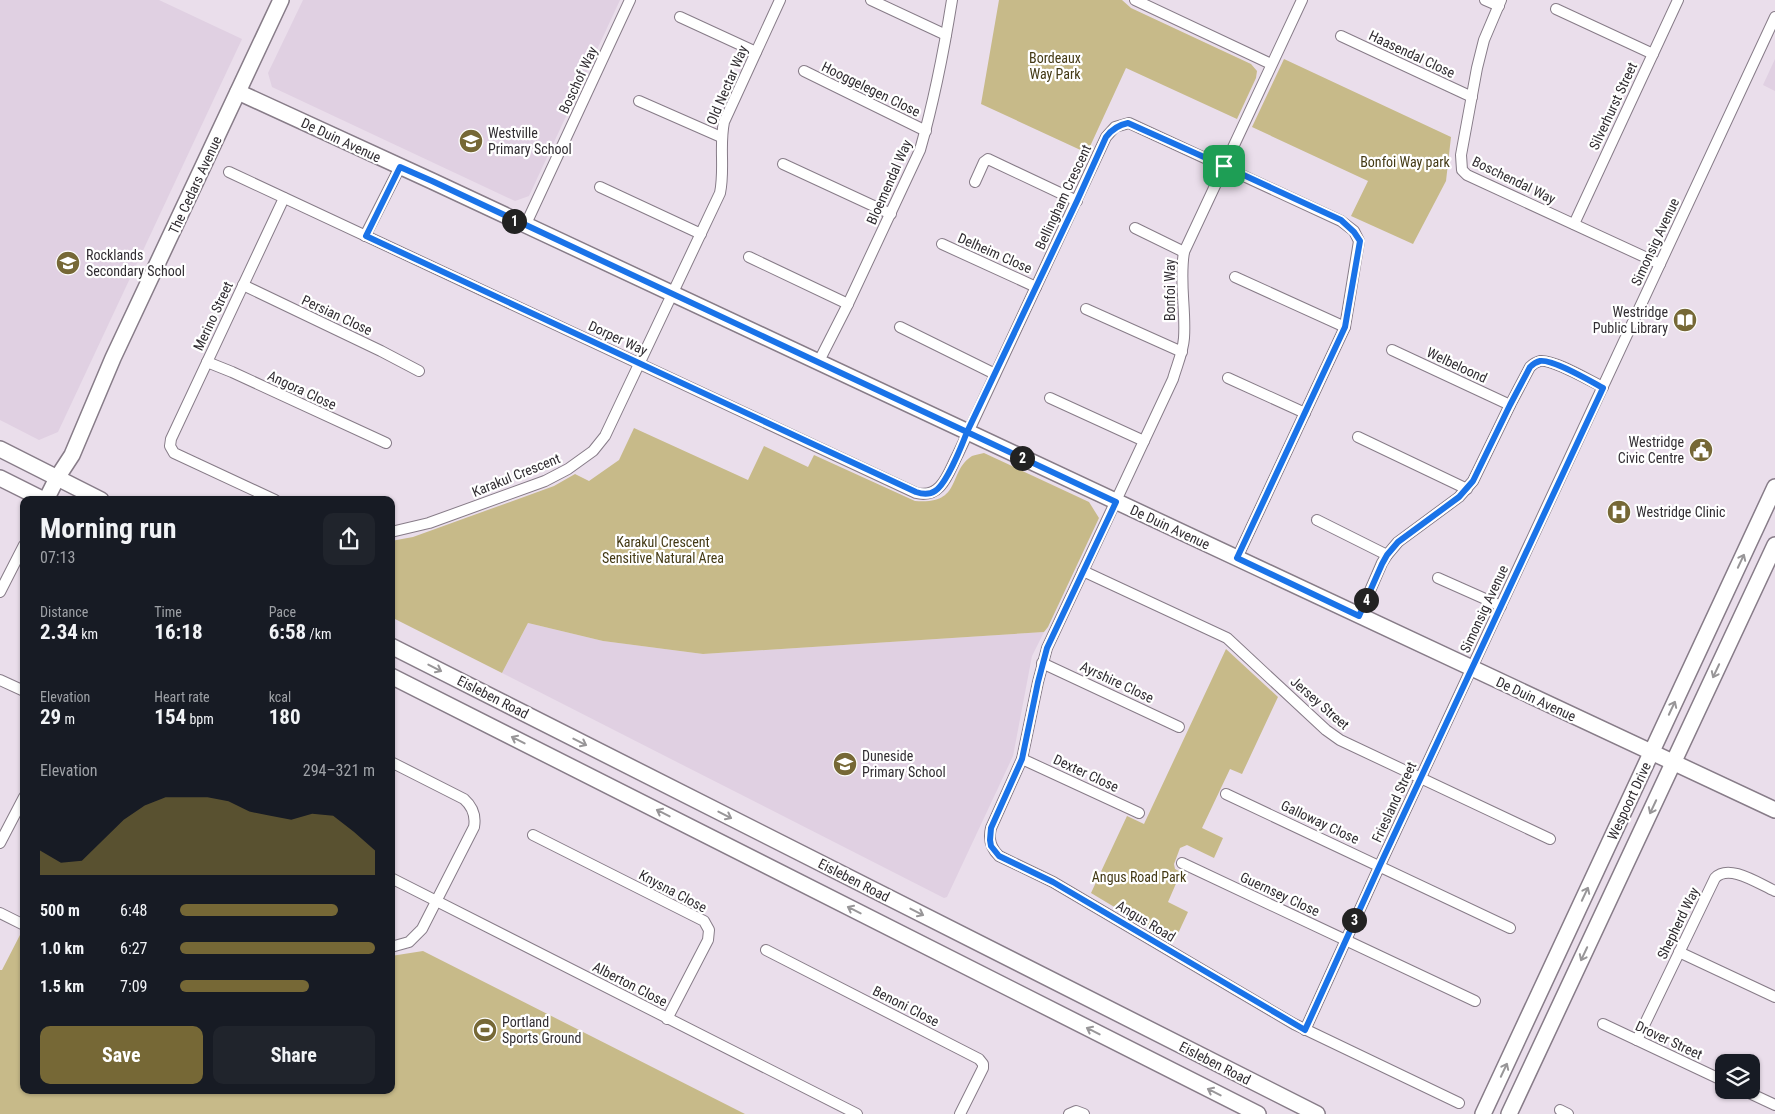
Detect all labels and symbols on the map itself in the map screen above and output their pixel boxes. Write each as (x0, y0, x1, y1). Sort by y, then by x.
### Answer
street label: Haasendal Close (1366, 27, 1458, 81)
street label: Old Nectar Way (703, 43, 751, 127)
street label: Boschof Way (556, 44, 600, 116)
park label: Bordeaux Way Park (1029, 50, 1081, 82)
street label: Hooggelegen Close (819, 58, 923, 120)
street label: Silverhurst Street (1586, 60, 1640, 152)
street label: De Duin Avenue (299, 115, 384, 166)
place label: Westville Primary School (488, 125, 572, 157)
school or university icon: Westville Primary School (458, 128, 484, 154)
street label: The Cedars Avenue (165, 133, 225, 236)
street label: Bloemendal Way (863, 137, 915, 227)
street label: Bellingham Crescent (1032, 142, 1094, 252)
pin (1203, 145, 1245, 187)
street label: Boschendal Way (1470, 153, 1558, 207)
park label: Bonfoi Way park (1360, 154, 1450, 170)
street label: Simonsig Avenue (1628, 195, 1682, 288)
pin: 1 (502, 208, 526, 234)
street label: Delheim Close (956, 230, 1035, 277)
place label: Rocklands Secondary School (86, 247, 185, 279)
school or university icon: Rocklands Secondary School (55, 250, 81, 276)
street label: Bonfoi Way (1162, 259, 1178, 321)
street label: Merino Street (190, 279, 236, 353)
street label: Persian Close (299, 292, 375, 338)
place label: Westridge Public Library (1593, 304, 1668, 336)
library icon: Westridge Public Library (1672, 307, 1698, 333)
street label: Dorper Way (586, 317, 650, 359)
street label: Welbeloond (1424, 344, 1490, 386)
street label: Angora Close (265, 367, 339, 413)
place label: Westridge Civic Centre (1618, 434, 1684, 466)
public building icon: Westridge Civic Centre (1688, 437, 1714, 463)
pin: 2 (1010, 446, 1034, 470)
street label: Karakul Crescent (470, 450, 562, 500)
hospital icon: Westridge Clinic (1606, 499, 1632, 525)
street label: De Duin Avenue (1128, 502, 1213, 553)
place label: Westridge Clinic (1636, 504, 1725, 520)
park label: Karakul Crescent Sensitive Natural Area (602, 534, 724, 566)
one-way arrow (1736, 554, 1746, 569)
street label: Simonsig Avenue (1457, 562, 1511, 655)
pin: 4 (1354, 588, 1378, 612)
street label: Ayrshire Close (1078, 658, 1157, 706)
one-way arrow (1711, 663, 1721, 678)
one-way arrow (427, 664, 442, 673)
street label: Eisleben Road (455, 672, 531, 722)
street label: Jersey Street (1287, 673, 1353, 733)
street label: De Duin Avenue (1494, 674, 1579, 725)
one-way arrow (1668, 701, 1677, 716)
one-way arrow (510, 735, 525, 745)
one-way arrow (572, 737, 587, 747)
place label: Duneside Primary School (862, 748, 946, 780)
school or university icon: Duneside Primary School (832, 751, 858, 777)
street label: Dexter Close (1051, 751, 1121, 795)
street label: Friesland Street (1368, 759, 1420, 845)
street label: Wespoort Drive (1604, 759, 1654, 843)
street label: Galloway Close (1278, 797, 1362, 847)
one-way arrow (1648, 799, 1657, 814)
one-way arrow (655, 808, 670, 818)
one-way arrow (717, 811, 732, 820)
street label: Eisleben Road (816, 855, 892, 905)
street label: Knysna Close (636, 866, 710, 916)
park label: Angus Road Park (1092, 869, 1187, 885)
street label: Guernsey Close (1238, 869, 1323, 920)
street label: Shepherd Way (1654, 884, 1702, 962)
one-way arrow (1581, 887, 1591, 902)
street label: Angus Road (1113, 897, 1179, 945)
one-way arrow (847, 905, 862, 915)
one-way arrow (909, 908, 924, 917)
pin: 3 (1342, 908, 1366, 932)
one-way arrow (1579, 946, 1588, 961)
street label: Alberton Close (590, 958, 670, 1010)
street label: Benoni Close (870, 982, 942, 1030)
place label: Portland Sports Ground (502, 1014, 581, 1046)
sports icon: Portland Sports Ground (472, 1017, 498, 1043)
street label: Drover Street (1633, 1018, 1705, 1062)
one-way arrow (1086, 1026, 1101, 1035)
street label: Eisleben Road (1177, 1038, 1253, 1088)
one-way arrow (1499, 1063, 1509, 1078)
one-way arrow (1207, 1087, 1222, 1096)

